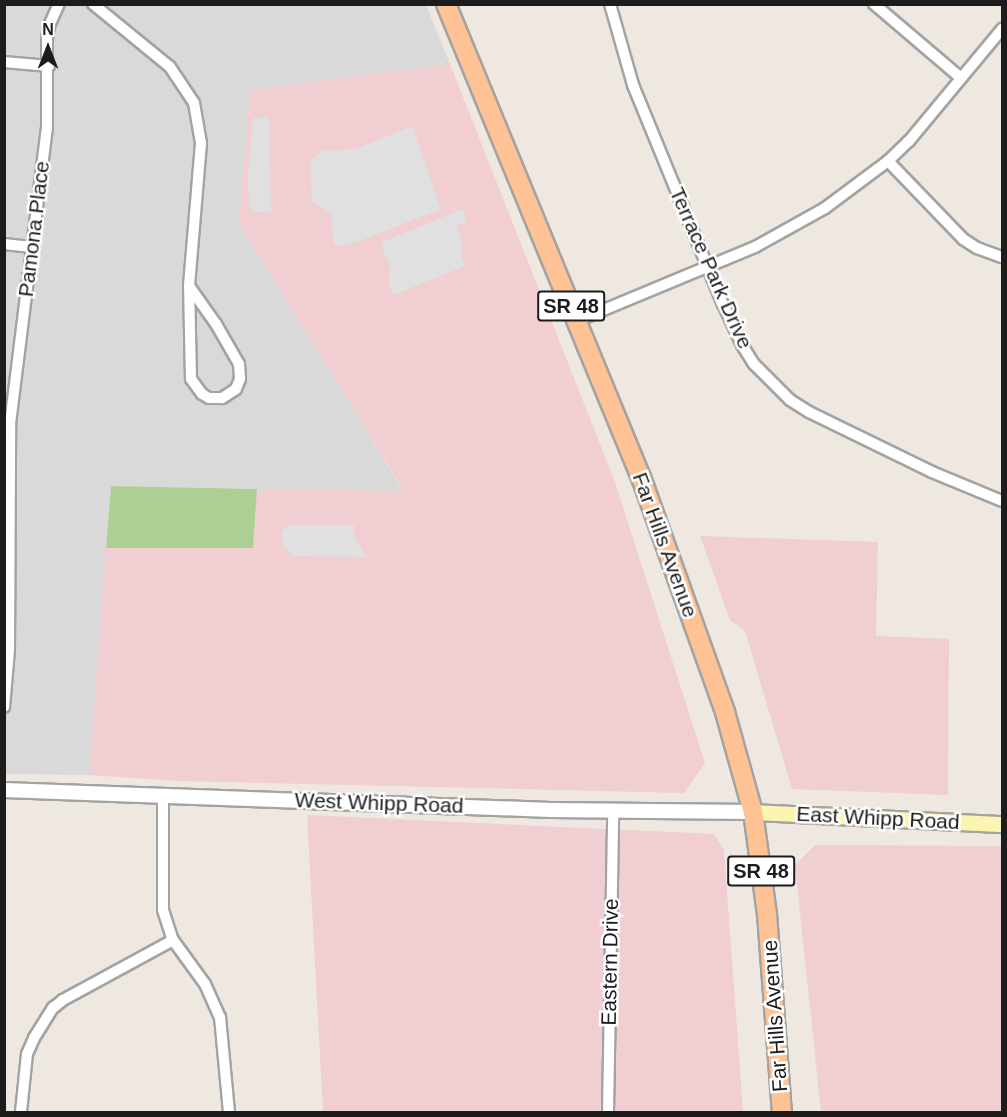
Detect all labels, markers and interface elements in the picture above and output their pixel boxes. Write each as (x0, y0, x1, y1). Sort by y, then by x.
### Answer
north arrow (18, 18, 78, 78)
text: N (42, 21, 54, 38)
street label: Pamona Place (13, 160, 55, 298)
street label: Terrace Park Drive (664, 183, 758, 353)
road number: SR 48 (536, 289, 606, 323)
street label: Far Hills Avenue (627, 468, 703, 622)
street label: West Whipp Road (294, 787, 464, 819)
street label: East Whipp Road (796, 801, 960, 835)
road number: SR 48 (726, 854, 795, 888)
street label: Eastern Drive (596, 898, 624, 1026)
street label: Far Hills Avenue (757, 938, 793, 1094)

